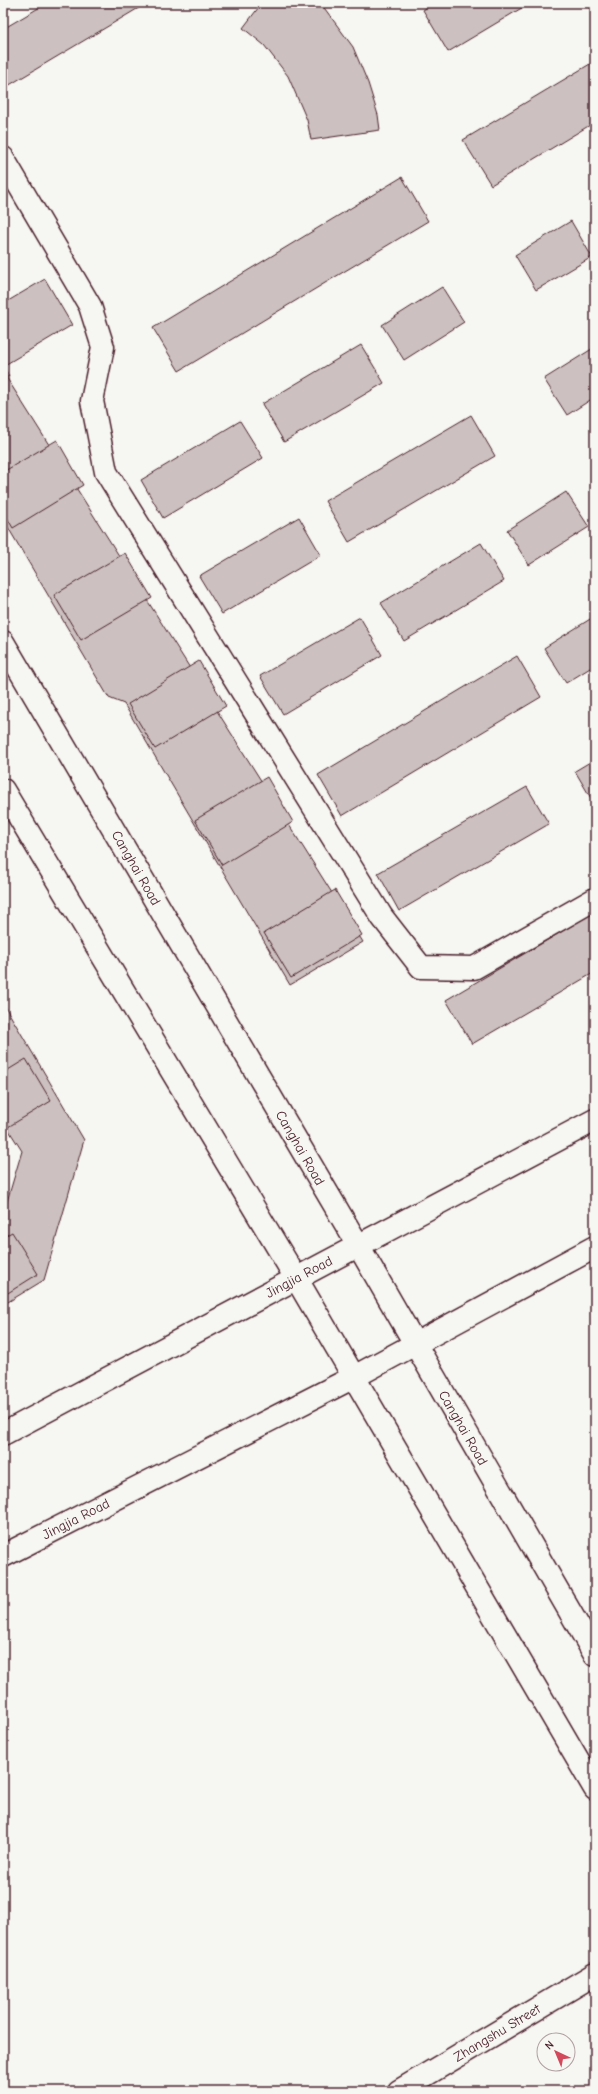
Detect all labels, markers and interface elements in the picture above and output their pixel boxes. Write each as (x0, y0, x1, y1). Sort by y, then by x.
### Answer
street label: Canghai Road (108, 827, 164, 909)
street label: Canghai Road (272, 1107, 328, 1189)
street label: Jingjia Road (263, 1252, 335, 1302)
street label: Canghai Road (435, 1387, 491, 1469)
street label: Jingjia Road (39, 1495, 113, 1543)
street label: Zhangshu Street (451, 2000, 544, 2066)
north arrow (536, 2032, 576, 2072)
text: N (542, 2038, 557, 2052)

